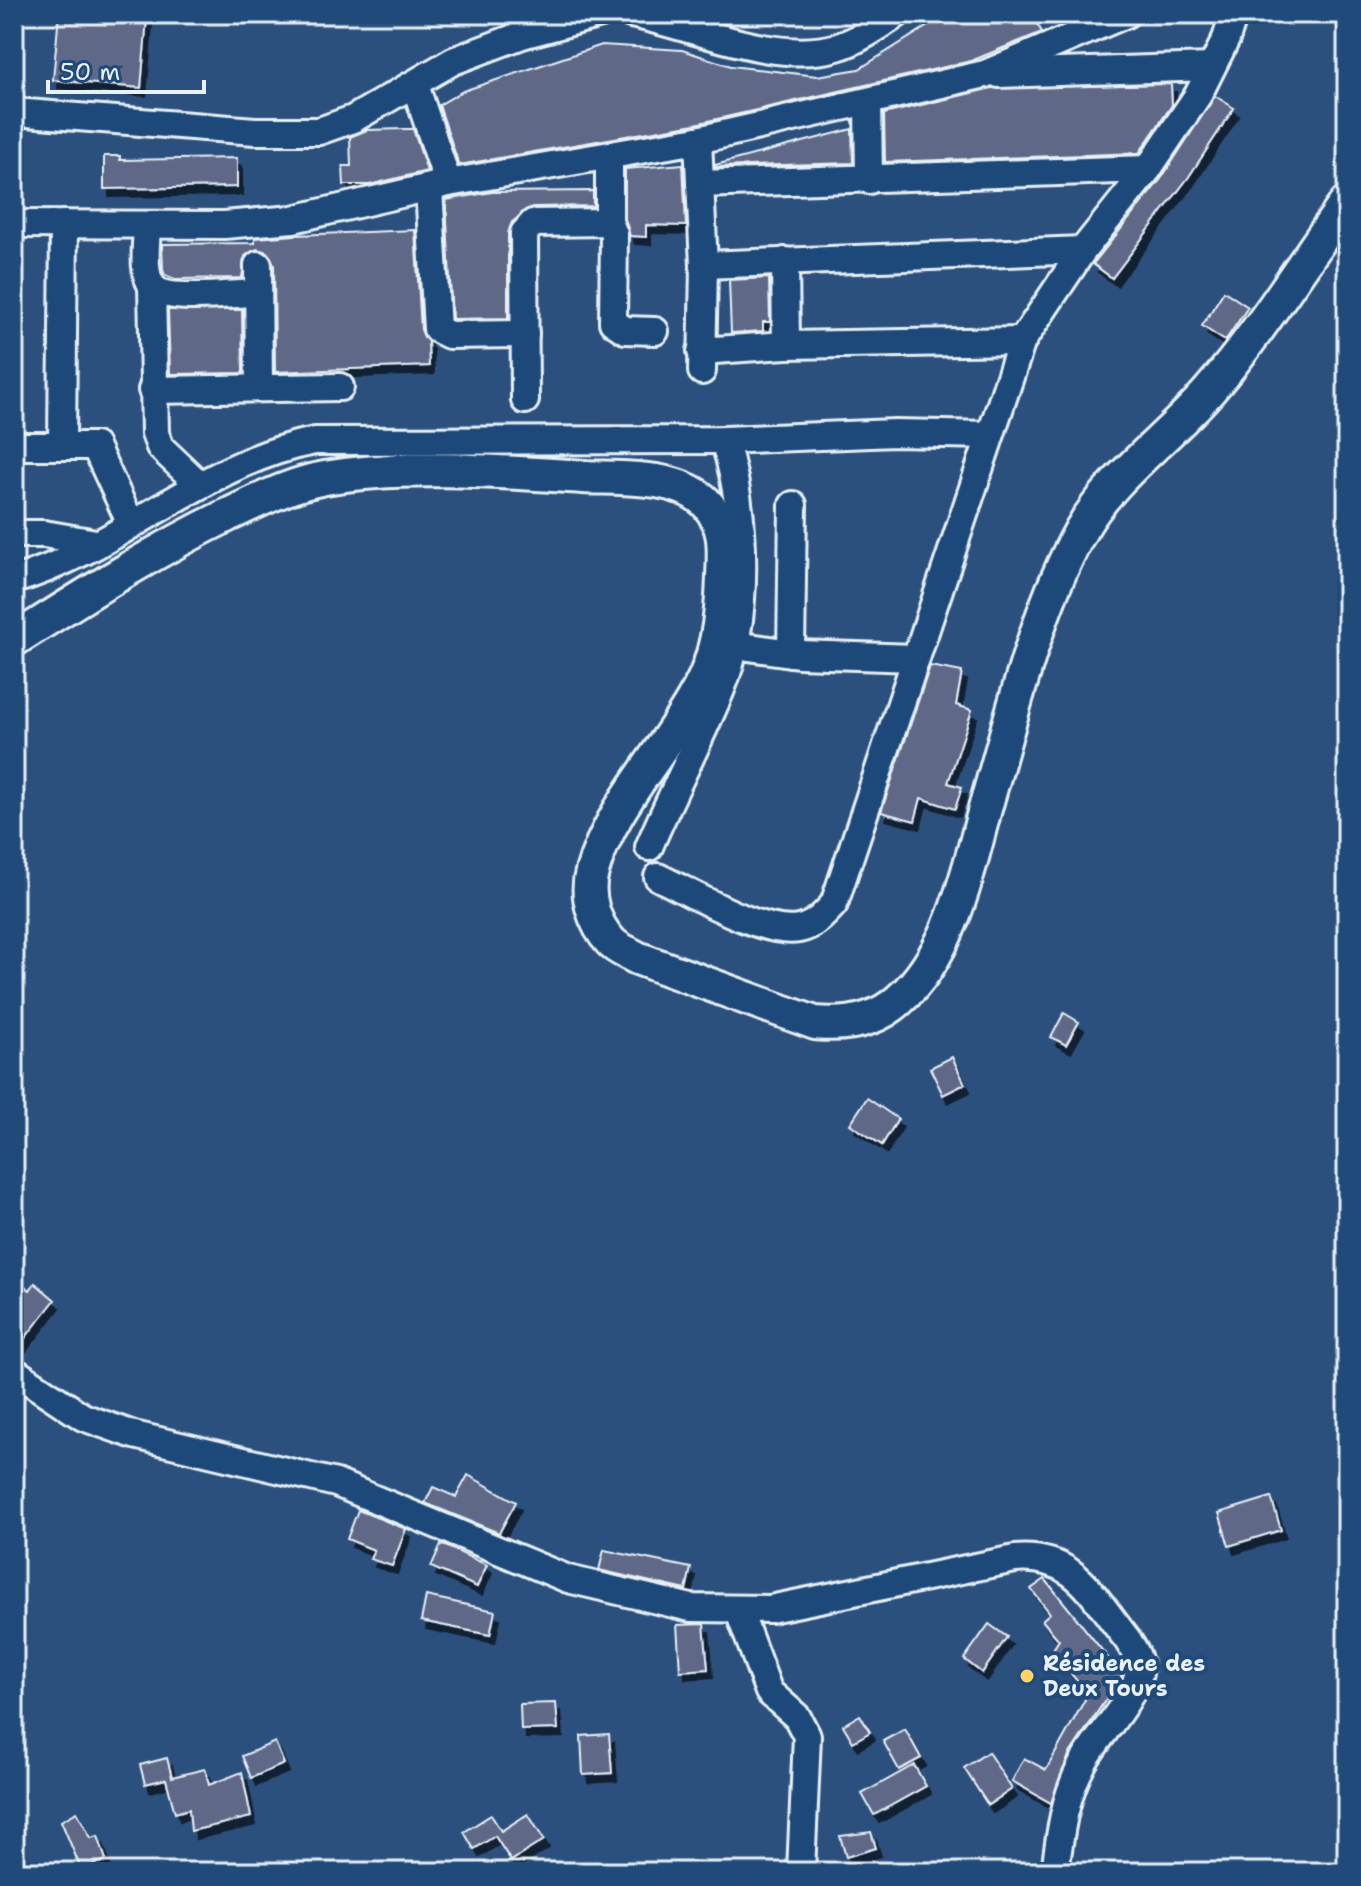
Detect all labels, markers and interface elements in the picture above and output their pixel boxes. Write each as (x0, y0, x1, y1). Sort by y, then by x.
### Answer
scale bar (48, 44, 204, 94)
text: 50 m (60, 56, 120, 88)
place label: Résidence des Deux Tours (1043, 1649, 1205, 1703)
marker: Résidence des Deux Tours (1018, 1667, 1036, 1685)

